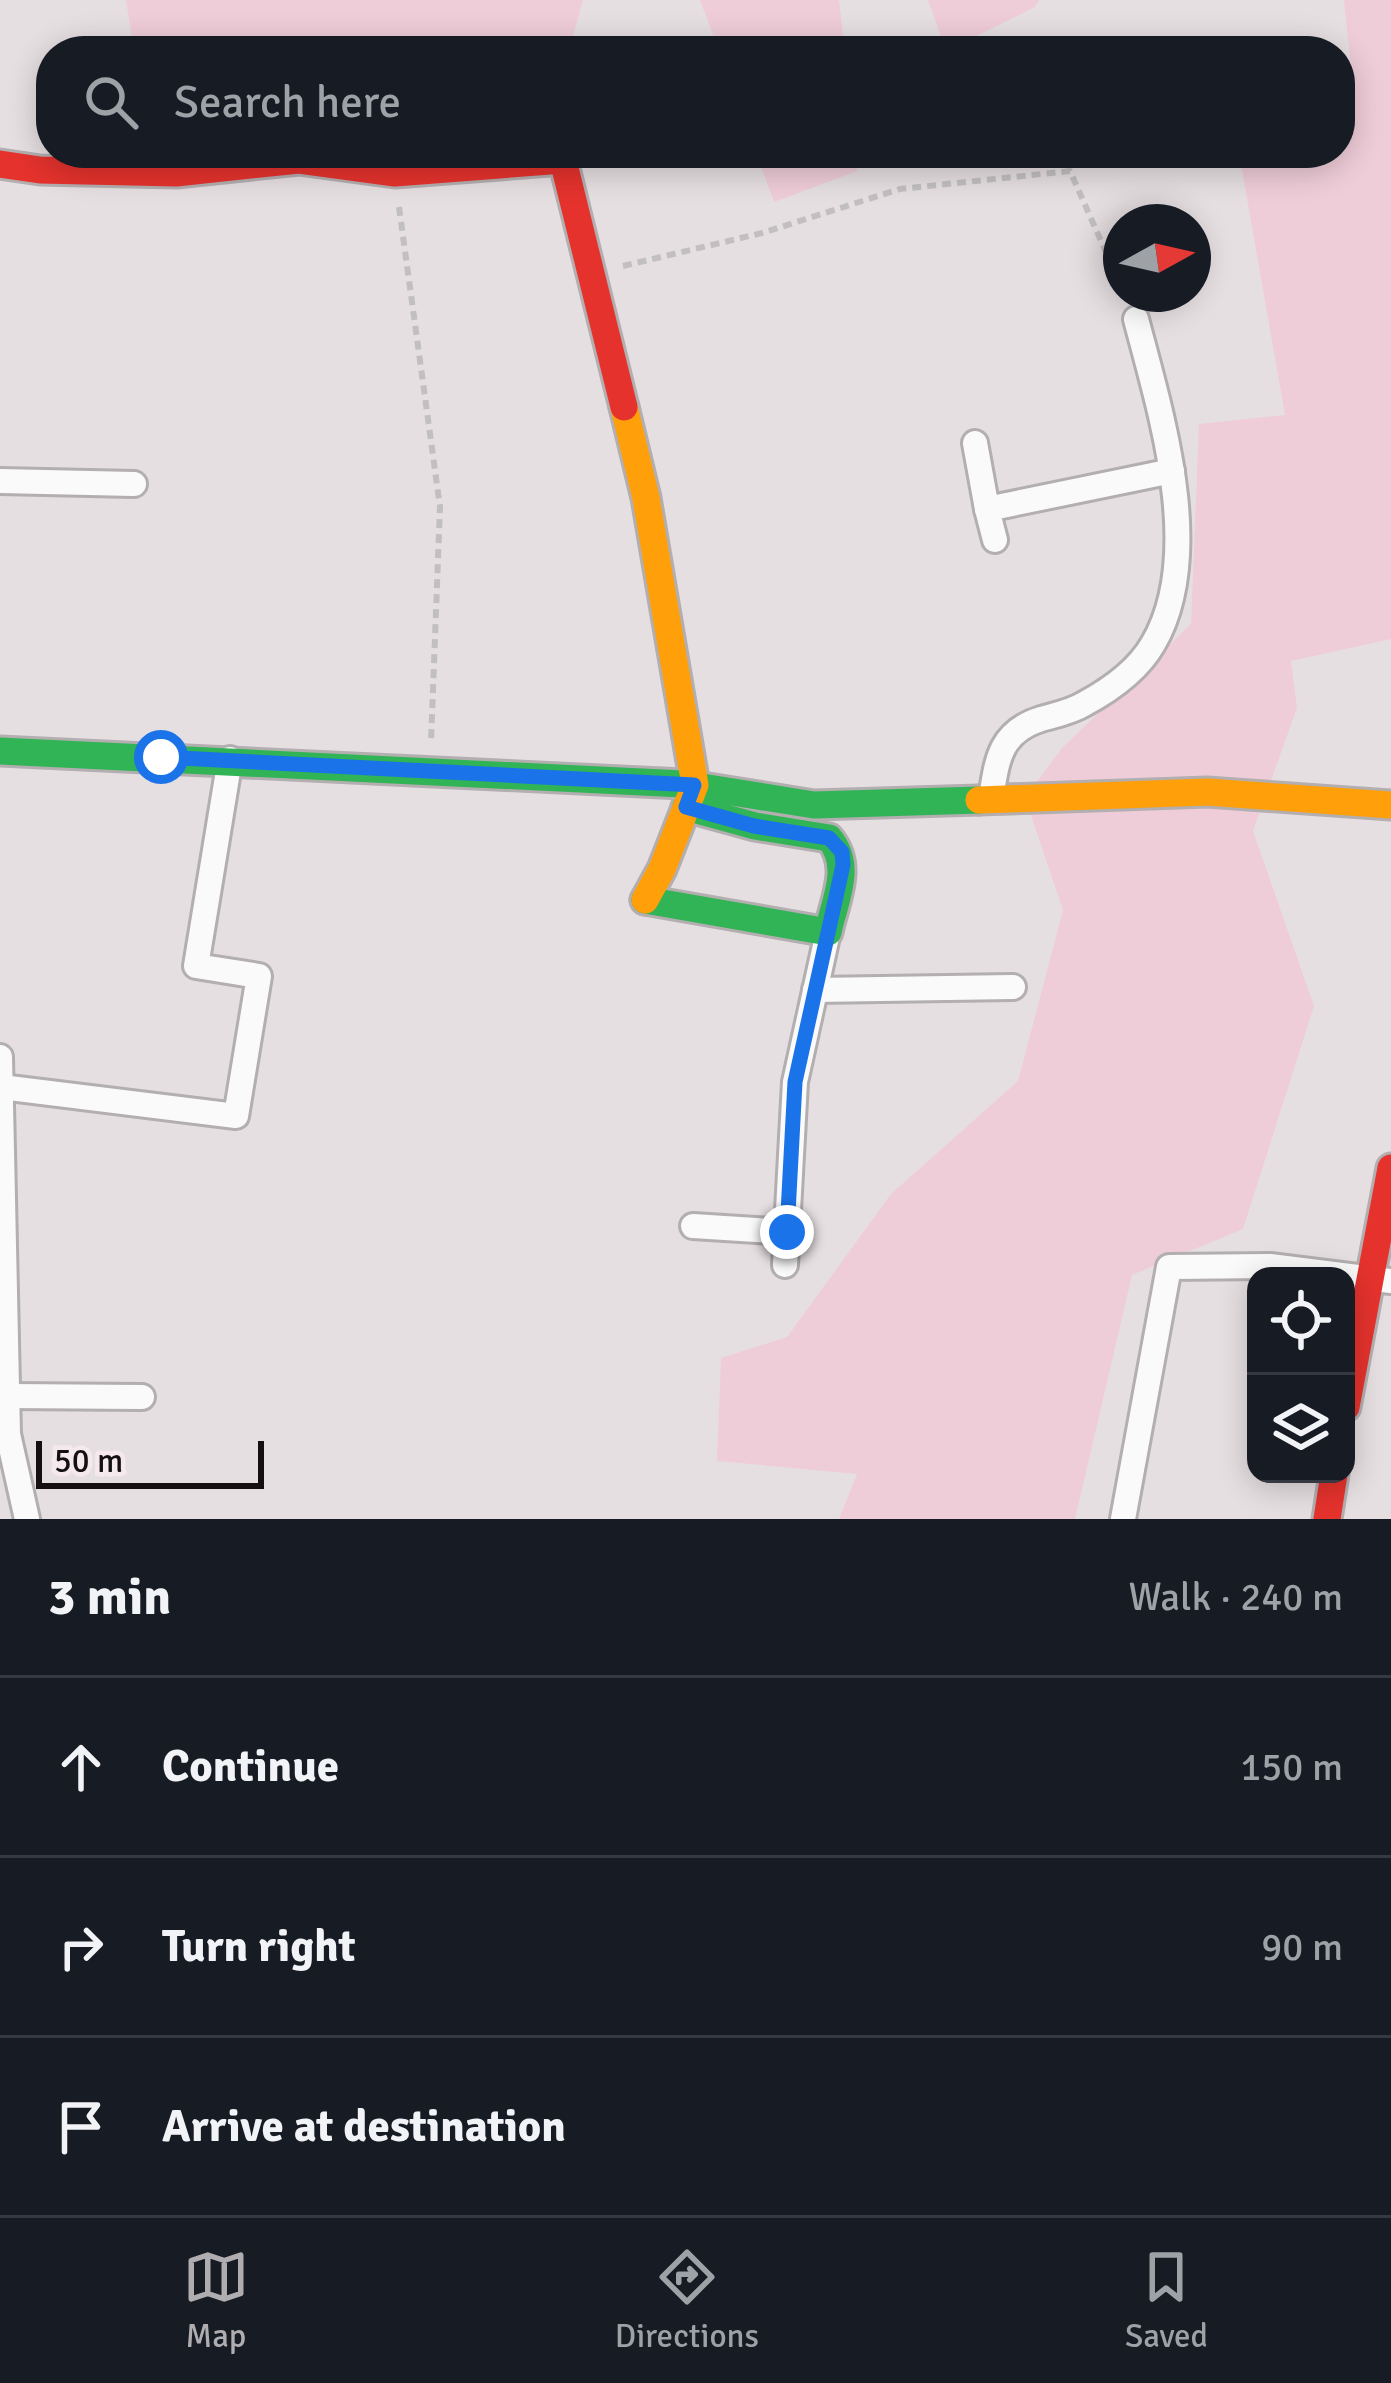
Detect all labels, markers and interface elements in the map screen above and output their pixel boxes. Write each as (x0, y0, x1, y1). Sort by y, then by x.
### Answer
search box (36, 36, 1355, 168)
icon: search (78, 69, 144, 135)
text: Search here (174, 75, 401, 130)
north arrow (1103, 204, 1211, 312)
route start (134, 730, 188, 784)
route end (760, 1205, 814, 1259)
map controls (1247, 1267, 1355, 1483)
button: locate (1247, 1267, 1355, 1375)
button: layers (1247, 1375, 1355, 1483)
scale bar (36, 1435, 264, 1488)
text: 50 m (54, 1441, 123, 1482)
text: 3 min (48, 1566, 171, 1629)
text: Walk · 240 m (1129, 1573, 1343, 1621)
icon: ahead (48, 1734, 114, 1800)
text: Continue (162, 1739, 339, 1794)
text: 150 m (1240, 1743, 1343, 1791)
icon: right (48, 1914, 114, 1980)
text: Turn right (162, 1919, 356, 1974)
text: 90 m (1261, 1923, 1343, 1971)
icon: arrive (48, 2094, 114, 2160)
text: Arrive at destination (162, 2099, 566, 2154)
tab: Map (183, 2244, 249, 2357)
tab: Directions (615, 2244, 759, 2357)
tab: Saved (1125, 2244, 1208, 2357)

